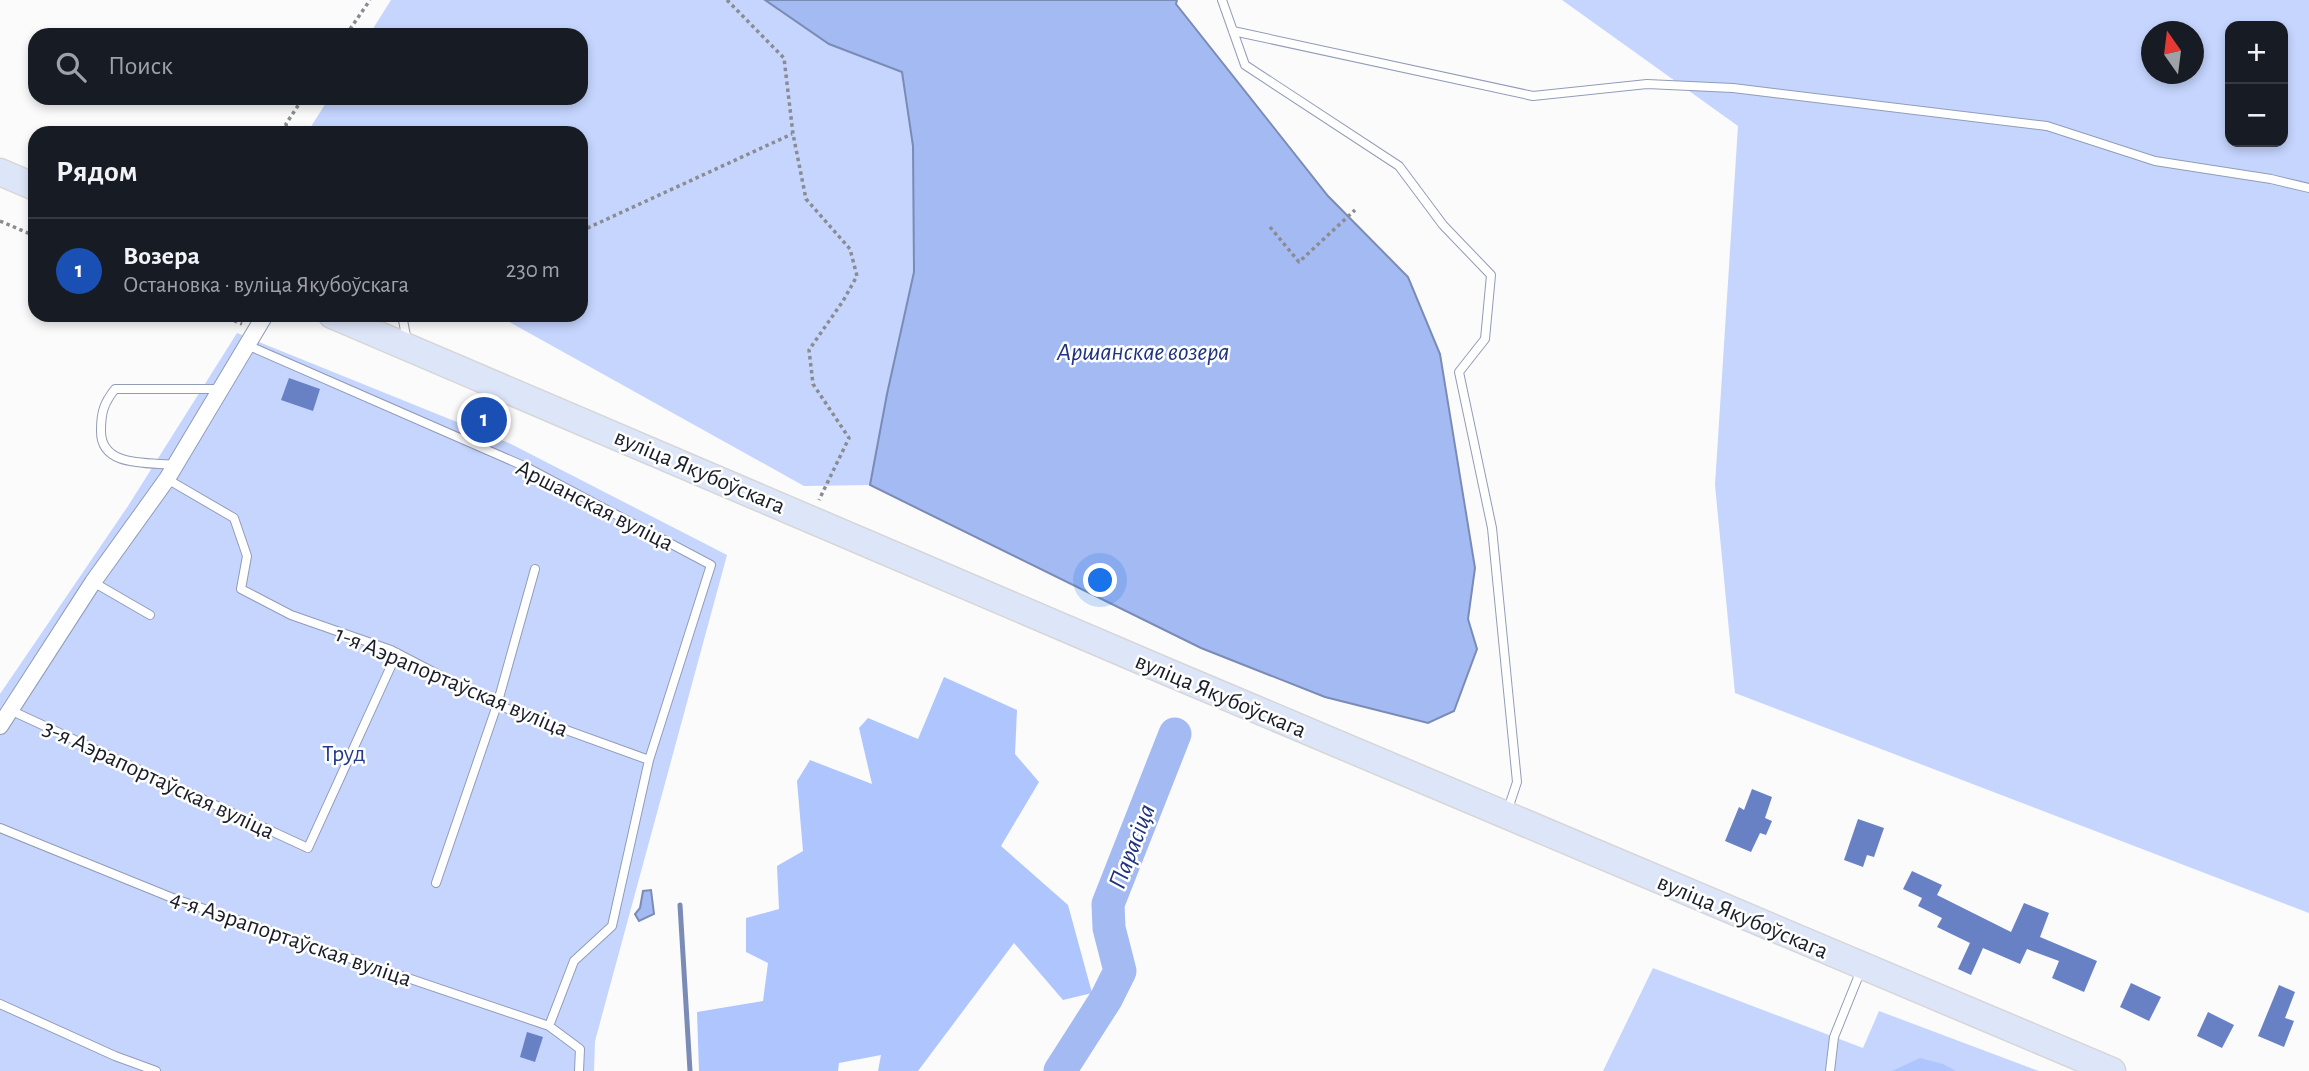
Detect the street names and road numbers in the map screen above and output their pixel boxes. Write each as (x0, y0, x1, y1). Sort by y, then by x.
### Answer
street label: вуліца Якубоўскага (611, 425, 789, 519)
street label: Аршанская вуліца (512, 456, 677, 556)
street label: 1-я Аэрапортаўская вуліца (332, 622, 572, 742)
street label: вуліца Якубоўскага (1132, 649, 1310, 743)
street label: 3-я Аэрапортаўская вуліца (39, 716, 278, 844)
street label: вуліца Якубоўскага (1654, 870, 1832, 964)
street label: 4-я Аэрапортаўская вуліца (167, 886, 415, 992)

